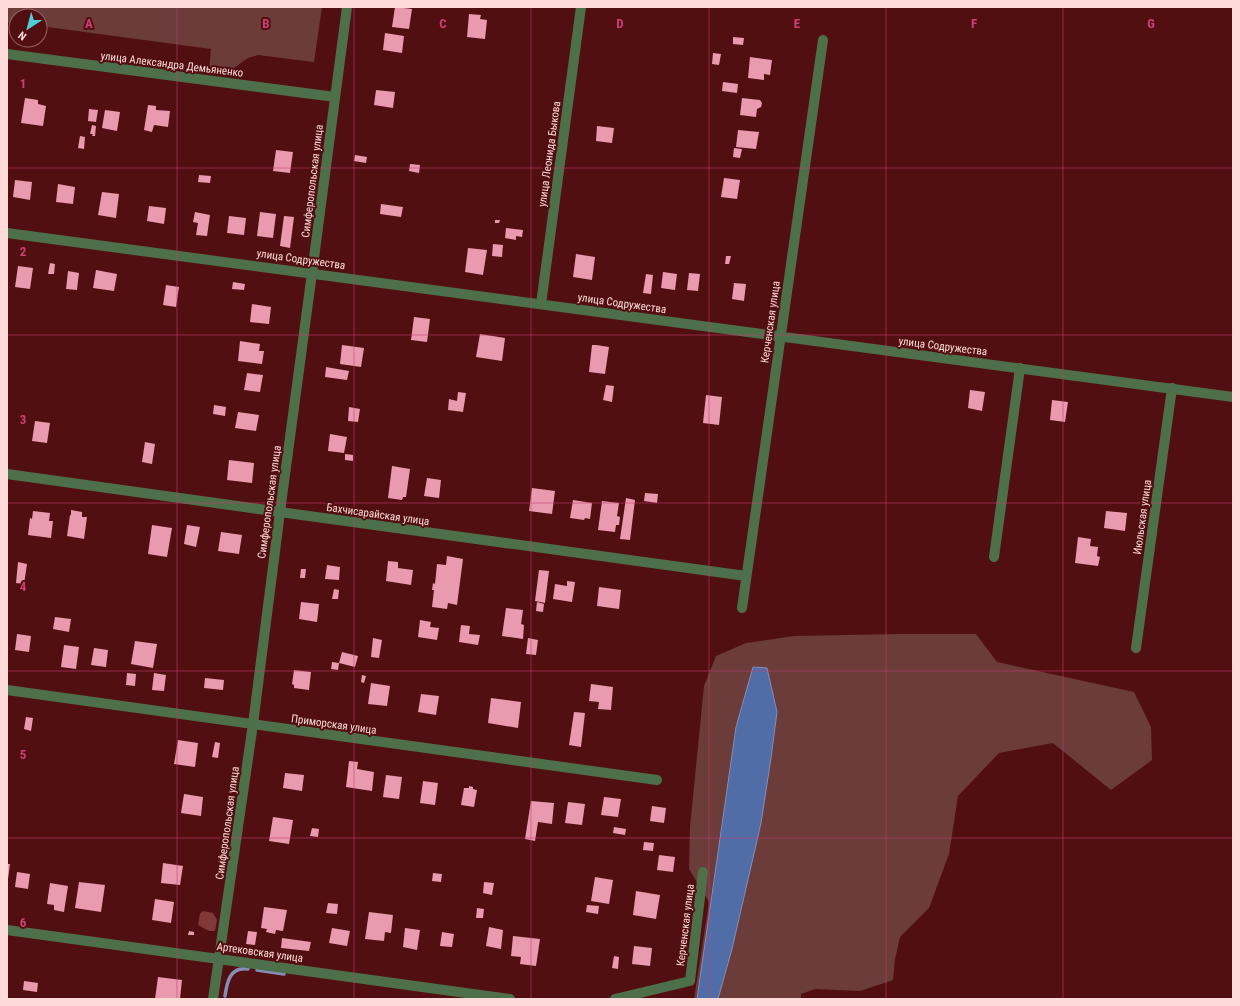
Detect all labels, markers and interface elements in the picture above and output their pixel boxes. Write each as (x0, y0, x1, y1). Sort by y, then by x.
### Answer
north arrow (8, 8, 48, 48)
text: A (85, 16, 93, 31)
text: B (262, 16, 270, 31)
text: C (439, 16, 447, 31)
text: D (616, 16, 624, 31)
text: E (794, 16, 801, 31)
text: F (971, 16, 977, 31)
text: G (1147, 16, 1155, 31)
text: N (16, 28, 29, 43)
street label: улица Александра Демьяненко (100, 49, 245, 80)
text: 1 (20, 76, 26, 91)
street label: улица Леонида Быкова (536, 100, 563, 208)
street label: Симферопольская улица (299, 124, 326, 238)
text: 2 (20, 244, 27, 259)
street label: улица Содружества (256, 247, 346, 272)
street label: Керченская улица (758, 280, 783, 364)
street label: улица Содружества (577, 291, 667, 316)
street label: улица Содружества (898, 335, 988, 358)
text: 3 (20, 412, 26, 427)
street label: Симферопольская улица (255, 445, 284, 559)
street label: Июльская улица (1131, 479, 1154, 555)
street label: Бахчисарайская улица (326, 501, 430, 528)
text: 4 (20, 579, 27, 594)
street label: Приморская улица (290, 712, 377, 737)
text: 5 (20, 747, 27, 762)
street label: Симферопольская улица (213, 766, 242, 880)
street label: Керченская улица (674, 883, 697, 967)
text: 6 (20, 915, 27, 930)
street label: Артековская улица (216, 940, 304, 965)

